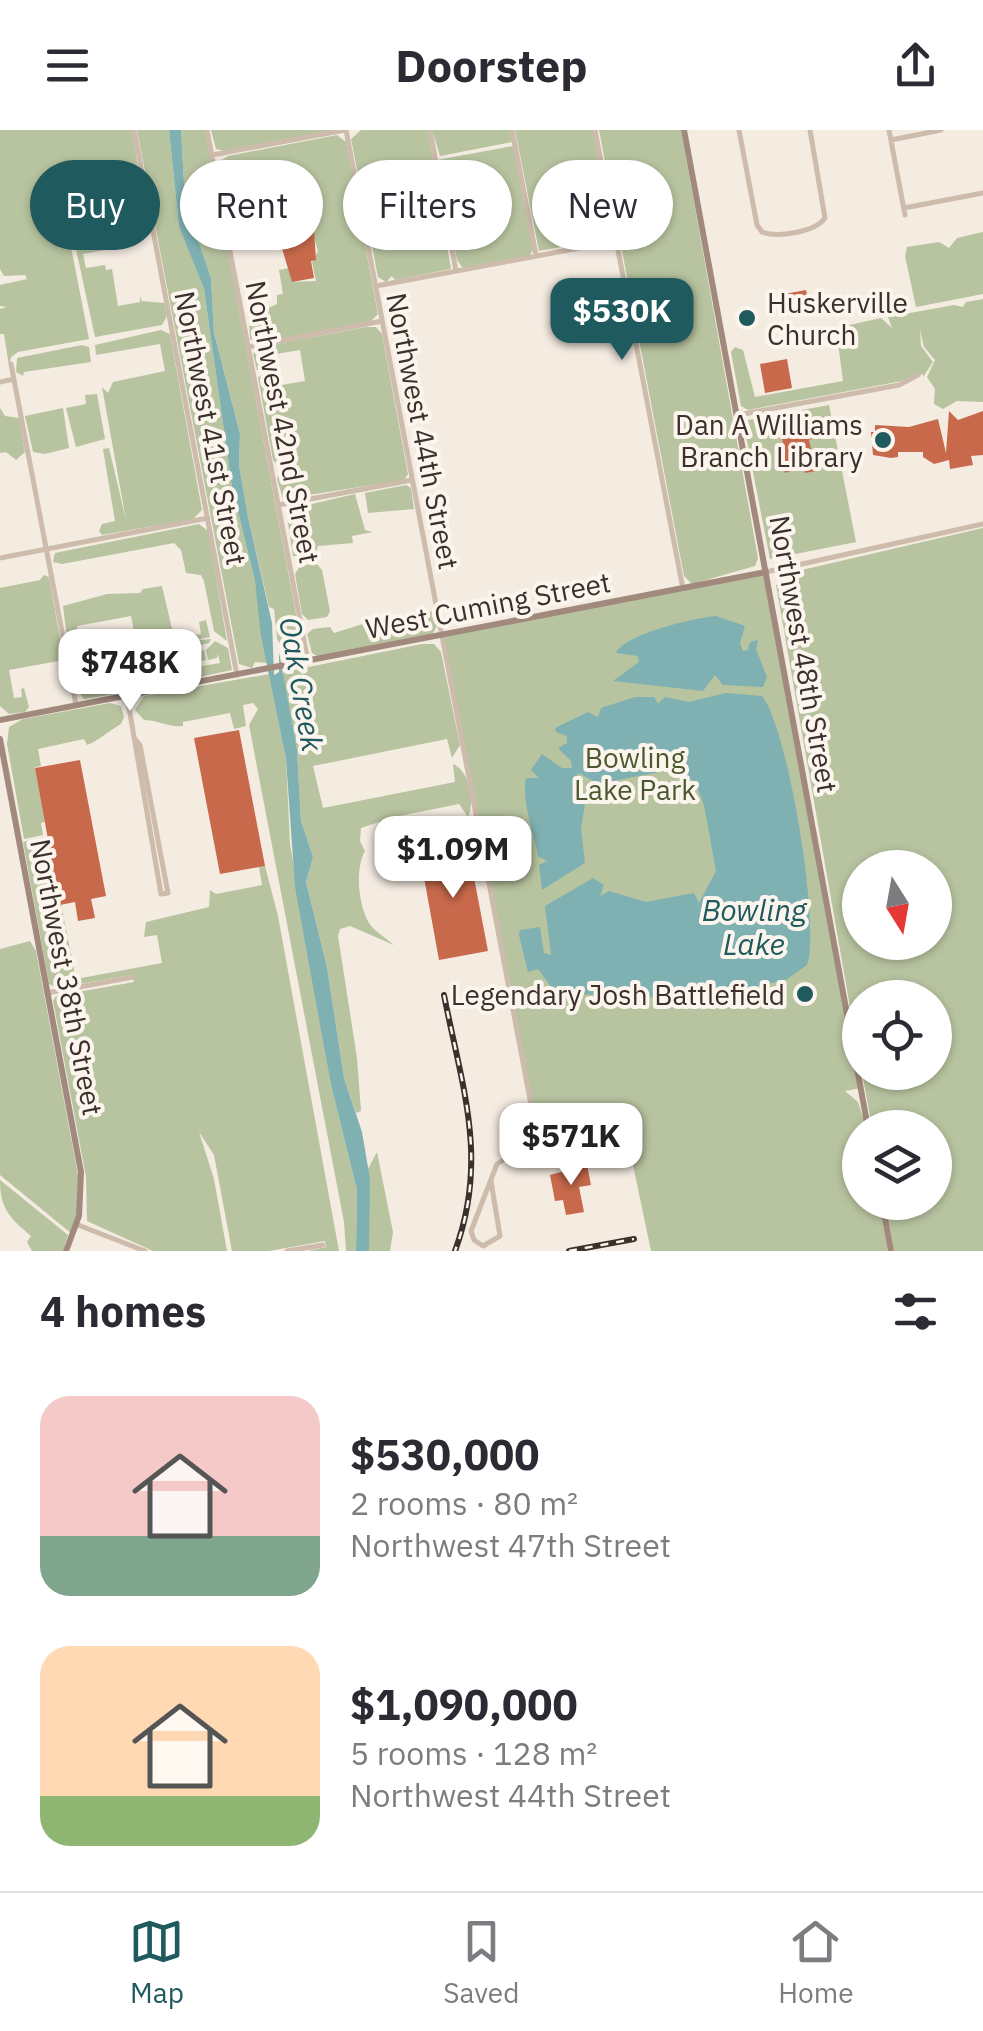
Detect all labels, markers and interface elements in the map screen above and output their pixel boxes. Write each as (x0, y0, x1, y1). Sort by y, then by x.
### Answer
text: Doorstep (395, 36, 588, 94)
icon: menu (40, 38, 95, 93)
icon: share (888, 38, 943, 93)
chip: Buy (30, 160, 160, 250)
chip: Rent (180, 160, 323, 250)
chip: Filters (343, 160, 512, 250)
chip: New (532, 160, 673, 250)
street label: Northwest 42nd Street (237, 277, 329, 567)
pin: $530K (552, 278, 692, 363)
place label: Huskerville Church (767, 284, 908, 353)
street label: Northwest 41st Street (166, 288, 256, 568)
text: $530K (572, 289, 672, 331)
street label: Northwest 44th Street (378, 290, 468, 572)
marker: Huskerville Church (736, 307, 758, 329)
place label: Dan A Williams Branch Library (675, 406, 863, 475)
marker: Dan A Williams Branch Library (872, 429, 894, 451)
street label: Northwest 48th Street (761, 513, 847, 795)
street label: West Cuming Street (362, 563, 614, 647)
water label: Oak Creek (271, 614, 333, 755)
pin: $748K (60, 629, 200, 714)
text: $748K (80, 640, 180, 682)
park label: Bowling Lake Park (574, 739, 696, 808)
pin: $1.09M (372, 816, 534, 901)
text: $1.09M (397, 827, 509, 869)
street label: Northwest 38th Street (22, 836, 112, 1118)
north arrow (842, 850, 952, 960)
map controls (842, 850, 952, 1220)
water label: Bowling Lake (702, 890, 808, 963)
place label: Legendary Josh Battlefield (451, 976, 785, 1013)
button: locate (842, 980, 952, 1090)
marker: Legendary Josh Battlefield (794, 983, 816, 1005)
pin: $571K (501, 1103, 641, 1188)
button: layers (842, 1110, 952, 1220)
text: $571K (521, 1114, 621, 1156)
text: 4 homes (40, 1284, 206, 1339)
icon: filters (888, 1284, 943, 1339)
text: $530,000 (350, 1427, 539, 1482)
icon: home (120, 1436, 240, 1556)
text: 2 rooms · 80 m² (350, 1482, 578, 1524)
text: Northwest 47th Street (350, 1524, 671, 1566)
text: $1,090,000 (350, 1677, 578, 1732)
icon: home (120, 1686, 240, 1806)
text: 5 rooms · 128 m² (350, 1732, 597, 1774)
text: Northwest 44th Street (350, 1774, 671, 1816)
tab: Map (129, 1914, 184, 2011)
tab: Saved (443, 1914, 519, 2011)
tab: Home (778, 1914, 854, 2011)

